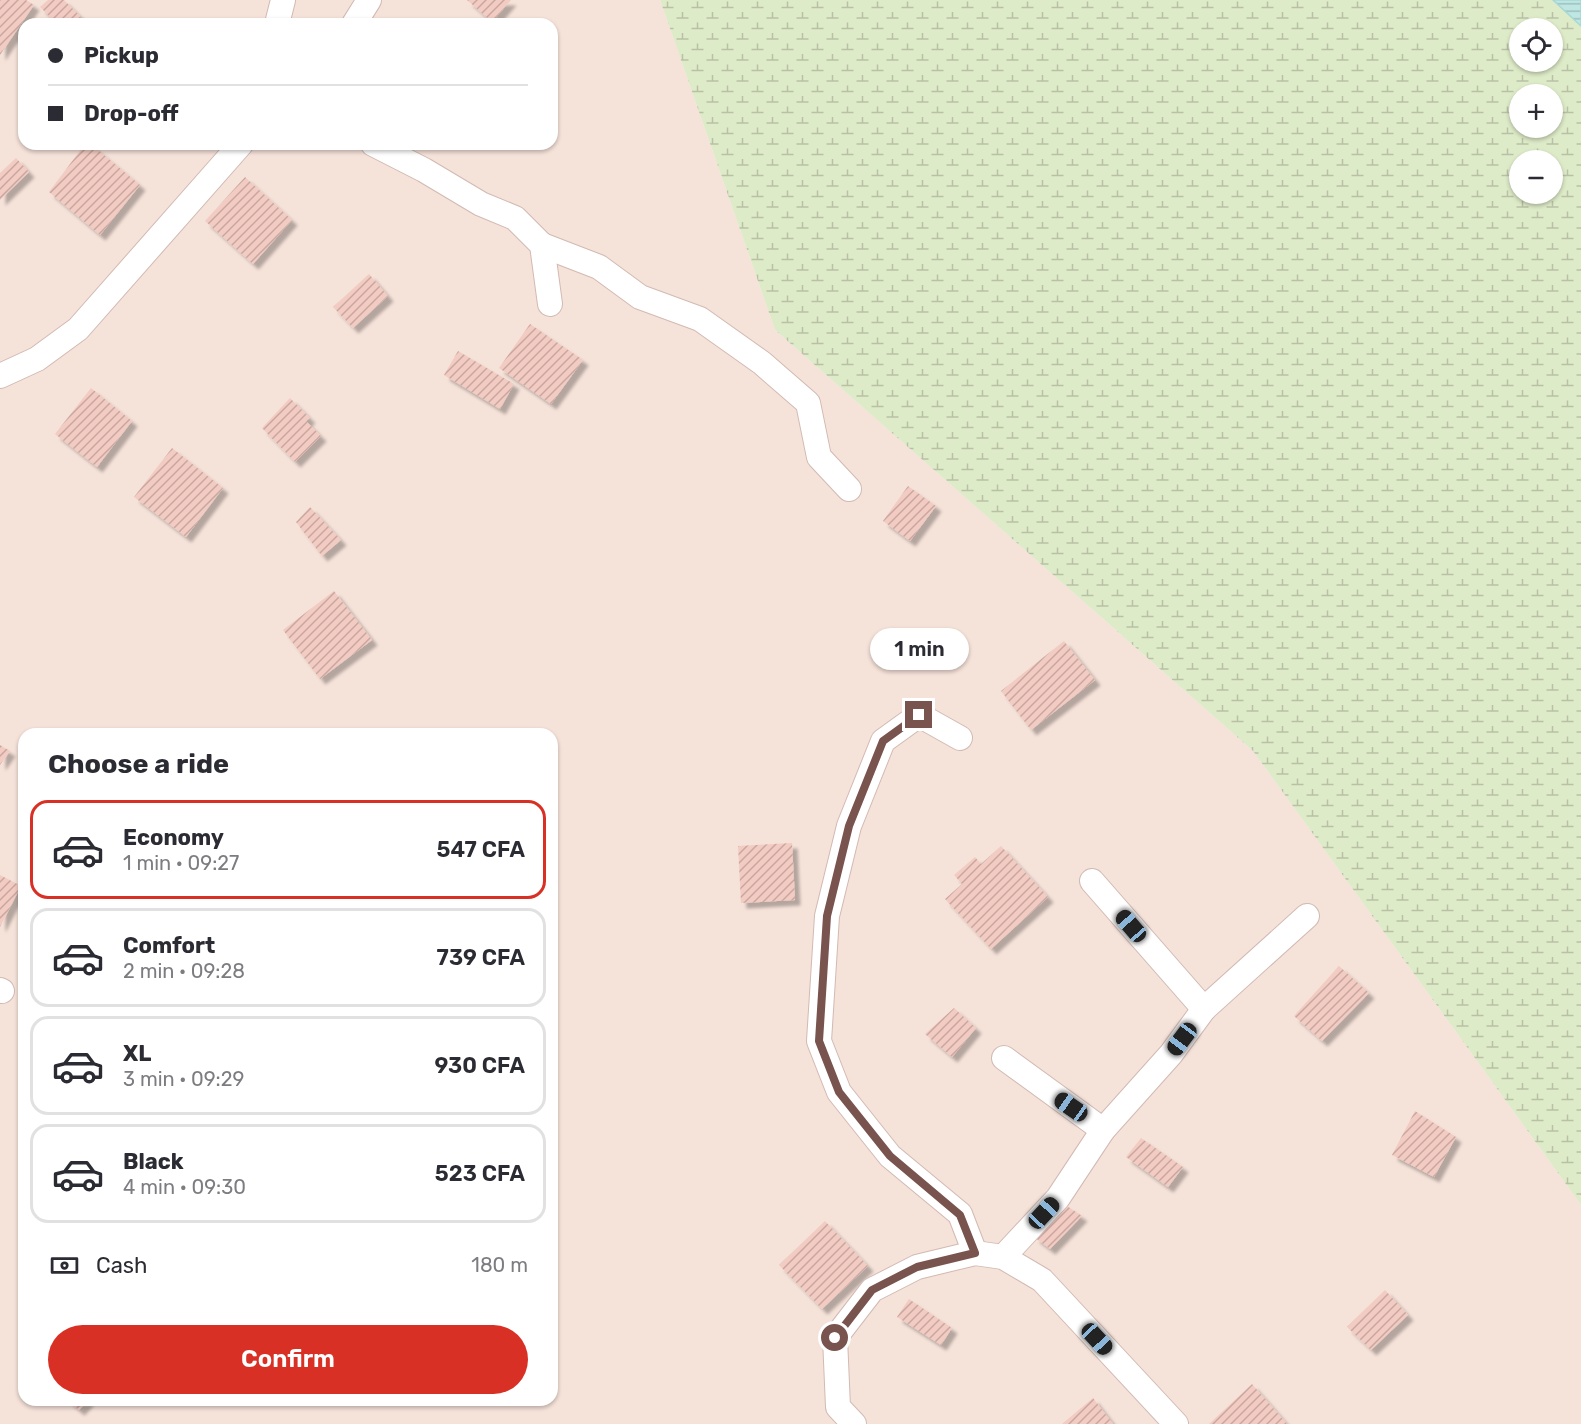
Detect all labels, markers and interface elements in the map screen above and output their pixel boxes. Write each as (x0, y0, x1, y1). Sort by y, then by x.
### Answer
map controls (1509, 18, 1563, 204)
button: locate (1509, 18, 1563, 72)
text: Pickup (84, 42, 159, 69)
button: + (1509, 84, 1563, 138)
text: Drop-off (84, 100, 179, 127)
button: − (1509, 150, 1563, 204)
callout: 1 min (870, 628, 968, 670)
text: 1 min (894, 637, 945, 661)
route end (905, 701, 932, 728)
text: Choose a ride (48, 748, 229, 780)
icon: car (51, 823, 105, 877)
text: Economy (123, 824, 224, 851)
text: 547 CFA (437, 836, 525, 863)
text: 1 min · 09:27 (123, 851, 239, 875)
car (1112, 907, 1150, 945)
icon: car (51, 931, 105, 985)
text: Comfort (123, 932, 215, 959)
text: 739 CFA (437, 944, 525, 971)
text: 2 min · 09:28 (123, 959, 245, 983)
car (1164, 1019, 1200, 1059)
icon: car (51, 1039, 105, 1093)
text: XL (123, 1040, 151, 1067)
text: 930 CFA (434, 1052, 525, 1079)
text: 3 min · 09:29 (123, 1067, 244, 1091)
car (1051, 1089, 1091, 1125)
icon: car (51, 1147, 105, 1201)
text: Black (123, 1148, 184, 1175)
text: 523 CFA (435, 1160, 525, 1187)
text: 4 min · 09:30 (123, 1175, 246, 1199)
car (1025, 1194, 1063, 1232)
icon: cash (48, 1249, 81, 1282)
text: Cash (96, 1252, 147, 1279)
text: 180 m (471, 1253, 528, 1277)
car (1078, 1320, 1116, 1358)
route start (821, 1324, 848, 1351)
button: Confirm (48, 1325, 528, 1394)

